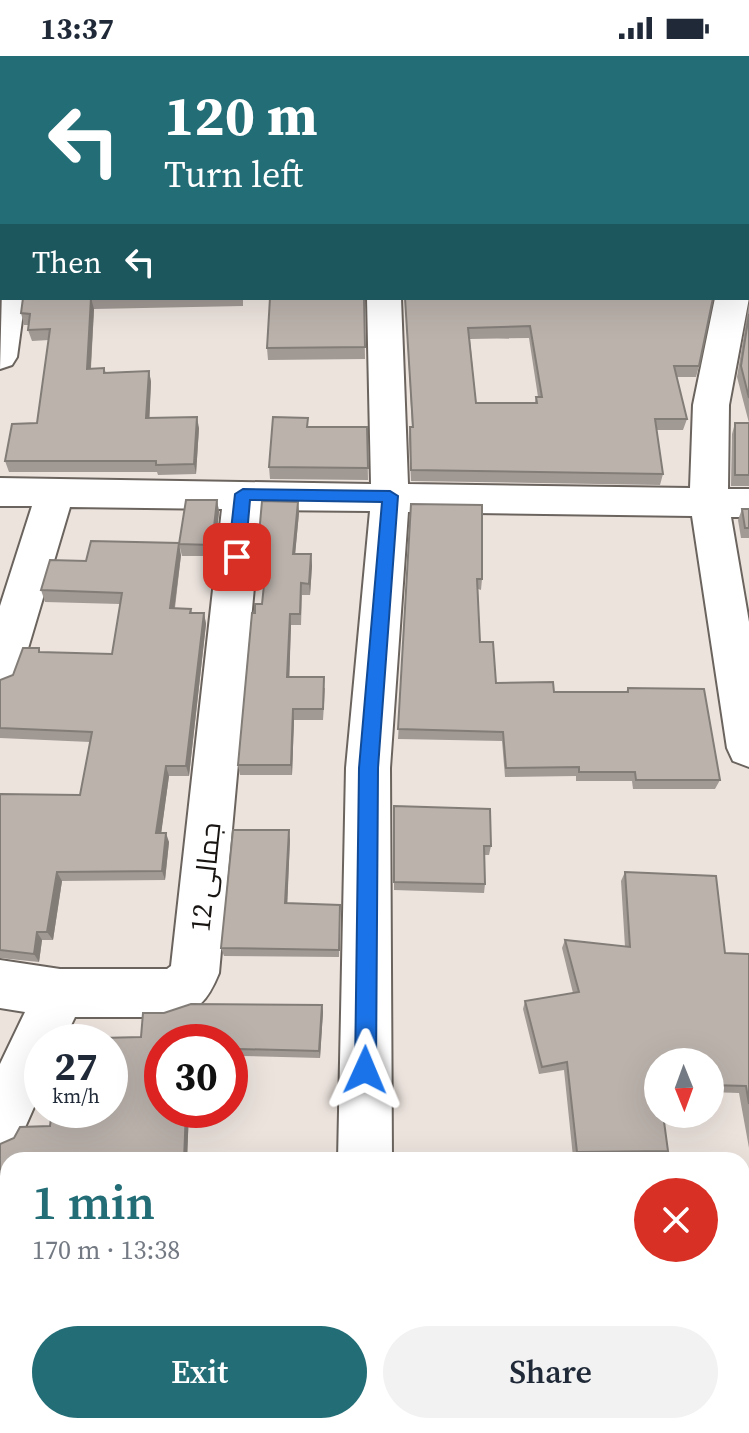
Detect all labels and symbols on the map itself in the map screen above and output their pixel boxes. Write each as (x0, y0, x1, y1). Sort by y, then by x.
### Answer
pin (203, 523, 271, 591)
street label: جمالی 12 (180, 820, 230, 934)
speed limit sign: 30 (144, 1024, 248, 1128)
position arrow (323, 1028, 407, 1112)
north arrow (644, 1048, 724, 1128)

